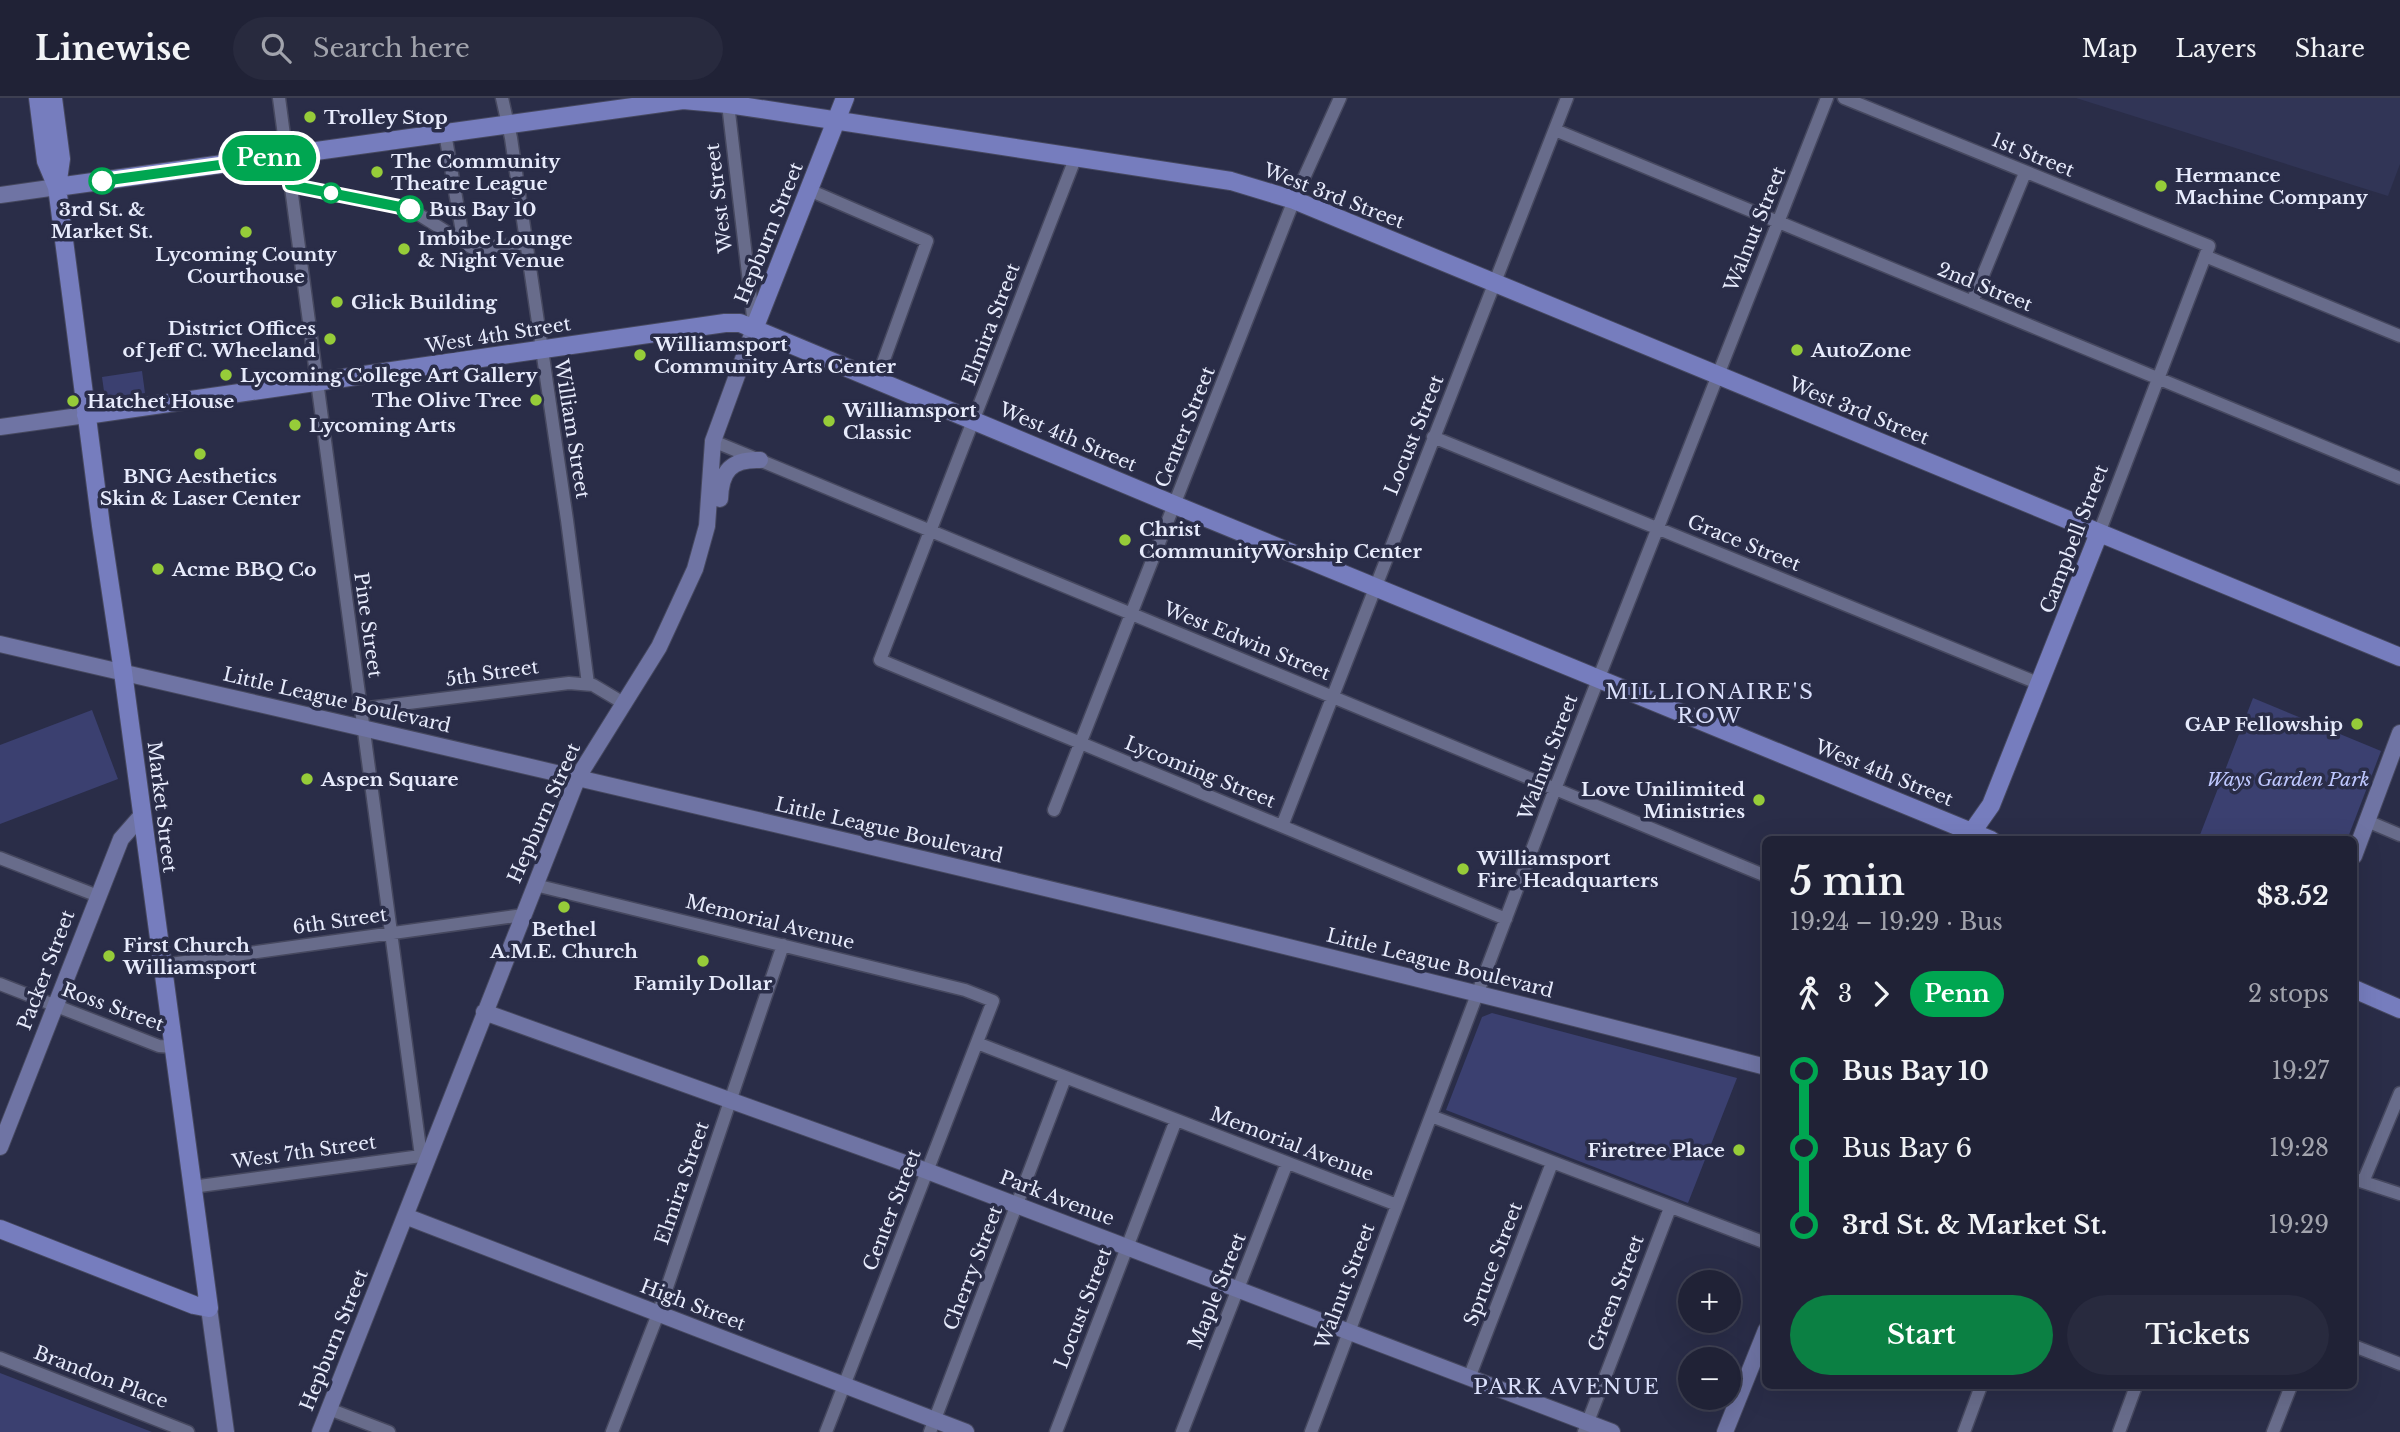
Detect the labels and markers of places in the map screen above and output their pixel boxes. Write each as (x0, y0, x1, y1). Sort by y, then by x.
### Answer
place label: Trolley Stop (324, 106, 448, 129)
marker: Trolley Stop (302, 109, 318, 125)
place label: The Community Theatre League (391, 150, 561, 195)
marker: The Community Theatre League (369, 164, 385, 180)
place label: Hermance Machine Company (2175, 164, 2368, 209)
marker: 3rd St. & Market St. (89, 168, 115, 194)
marker: Hermance Machine Company (2153, 178, 2169, 194)
unlabelled marker (321, 183, 341, 203)
marker: Bus Bay 10 (397, 196, 423, 222)
place label: 3rd St. & Market St. (51, 198, 153, 243)
place label: Bus Bay 10 (429, 198, 536, 221)
marker: Lycoming County Courthouse (238, 224, 254, 240)
place label: Imbibe Lounge & Night Venue (418, 227, 573, 272)
marker: Imbibe Lounge & Night Venue (396, 241, 412, 257)
place label: Lycoming County Courthouse (155, 243, 338, 288)
place label: Glick Building (351, 291, 498, 314)
marker: Glick Building (329, 294, 345, 310)
place label: District Offices of Jeff C. Wheeland (123, 317, 316, 362)
marker: District Offices of Jeff C. Wheeland (322, 331, 338, 347)
place label: Williamsport Community Arts Center (653, 333, 897, 378)
place label: AutoZone (1810, 339, 1911, 362)
marker: AutoZone (1789, 342, 1805, 358)
marker: Williamsport Community Arts Center (632, 347, 648, 363)
place label: Lycoming College Art Gallery (240, 364, 538, 387)
marker: Lycoming College Art Gallery (218, 367, 234, 383)
place label: The Olive Tree (372, 389, 522, 412)
place label: Hatchet House (87, 390, 234, 413)
marker: The Olive Tree (528, 392, 544, 408)
marker: Hatchet House (65, 393, 81, 409)
place label: Williamsport Classic (842, 399, 977, 444)
marker: Williamsport Classic (821, 413, 837, 429)
place label: Lycoming Arts (309, 414, 456, 437)
marker: Lycoming Arts (287, 417, 303, 433)
marker: BNG Aesthetics Skin & Laser Center (192, 446, 208, 462)
place label: BNG Aesthetics Skin & Laser Center (100, 465, 301, 510)
place label: Christ CommunityWorship Center (1139, 518, 1422, 563)
marker: Christ CommunityWorship Center (1117, 532, 1133, 548)
place label: Acme BBQ Co (171, 558, 317, 581)
marker: Acme BBQ Co (150, 561, 166, 577)
place label: GAP Fellowship (2185, 713, 2343, 736)
marker: GAP Fellowship (2349, 716, 2365, 732)
place label: Aspen Square (320, 768, 459, 791)
marker: Aspen Square (299, 771, 315, 787)
place label: Love Unilimited Ministries (1581, 778, 1745, 823)
marker: Love Unilimited Ministries (1751, 792, 1767, 808)
place label: Williamsport Fire Headquarters (1476, 847, 1659, 892)
marker: Williamsport Fire Headquarters (1455, 861, 1471, 877)
marker: Bethel A.M.E. Church (556, 899, 572, 915)
place label: Bethel A.M.E. Church (489, 918, 638, 963)
place label: First Church Williamsport (122, 934, 257, 979)
marker: First Church Williamsport (101, 948, 117, 964)
marker: Family Dollar (695, 953, 711, 969)
place label: Family Dollar (634, 972, 773, 995)
place label: Firetree Place (1588, 1139, 1725, 1162)
marker: Firetree Place (1731, 1142, 1747, 1158)

